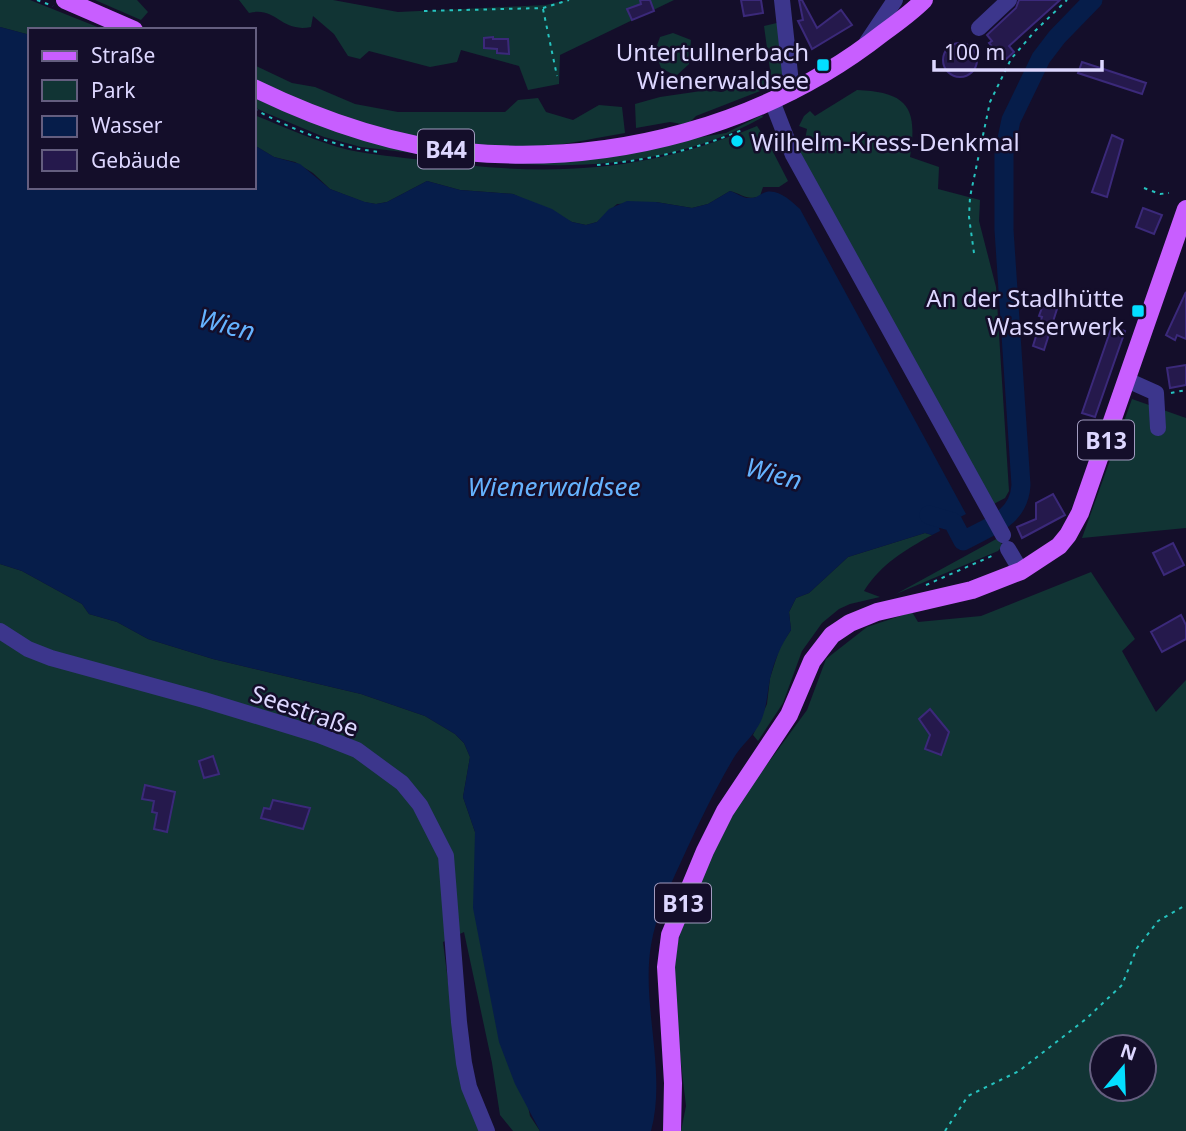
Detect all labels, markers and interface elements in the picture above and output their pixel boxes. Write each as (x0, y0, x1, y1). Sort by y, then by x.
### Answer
legend (28, 28, 256, 189)
scale bar (934, 28, 1102, 72)
place label: Untertullnerbach Wienerwaldsee (616, 35, 809, 96)
text: 100 m (944, 38, 1005, 66)
text: Straße (91, 41, 155, 69)
marker: Untertullnerbach Wienerwaldsee (815, 57, 831, 73)
text: Park (91, 76, 136, 104)
text: Wasser (91, 111, 163, 139)
place label: Wilhelm-Kress-Denkmal (751, 125, 1020, 158)
road number: B44 (418, 130, 474, 168)
marker: Wilhelm-Kress-Denkmal (729, 133, 745, 149)
text: Gebäude (91, 146, 181, 174)
place label: An der Stadlhütte Wasserwerk (926, 281, 1124, 342)
water label: Wien (195, 299, 259, 349)
marker: An der Stadlhütte Wasserwerk (1130, 303, 1146, 319)
road number: B13 (1078, 420, 1134, 460)
water label: Wien (742, 448, 806, 498)
water label: Wienerwaldsee (468, 468, 640, 504)
street label: Seestraße (247, 676, 363, 744)
road number: B13 (655, 884, 711, 922)
north arrow (1088, 1033, 1158, 1103)
text: N (1117, 1037, 1140, 1067)

